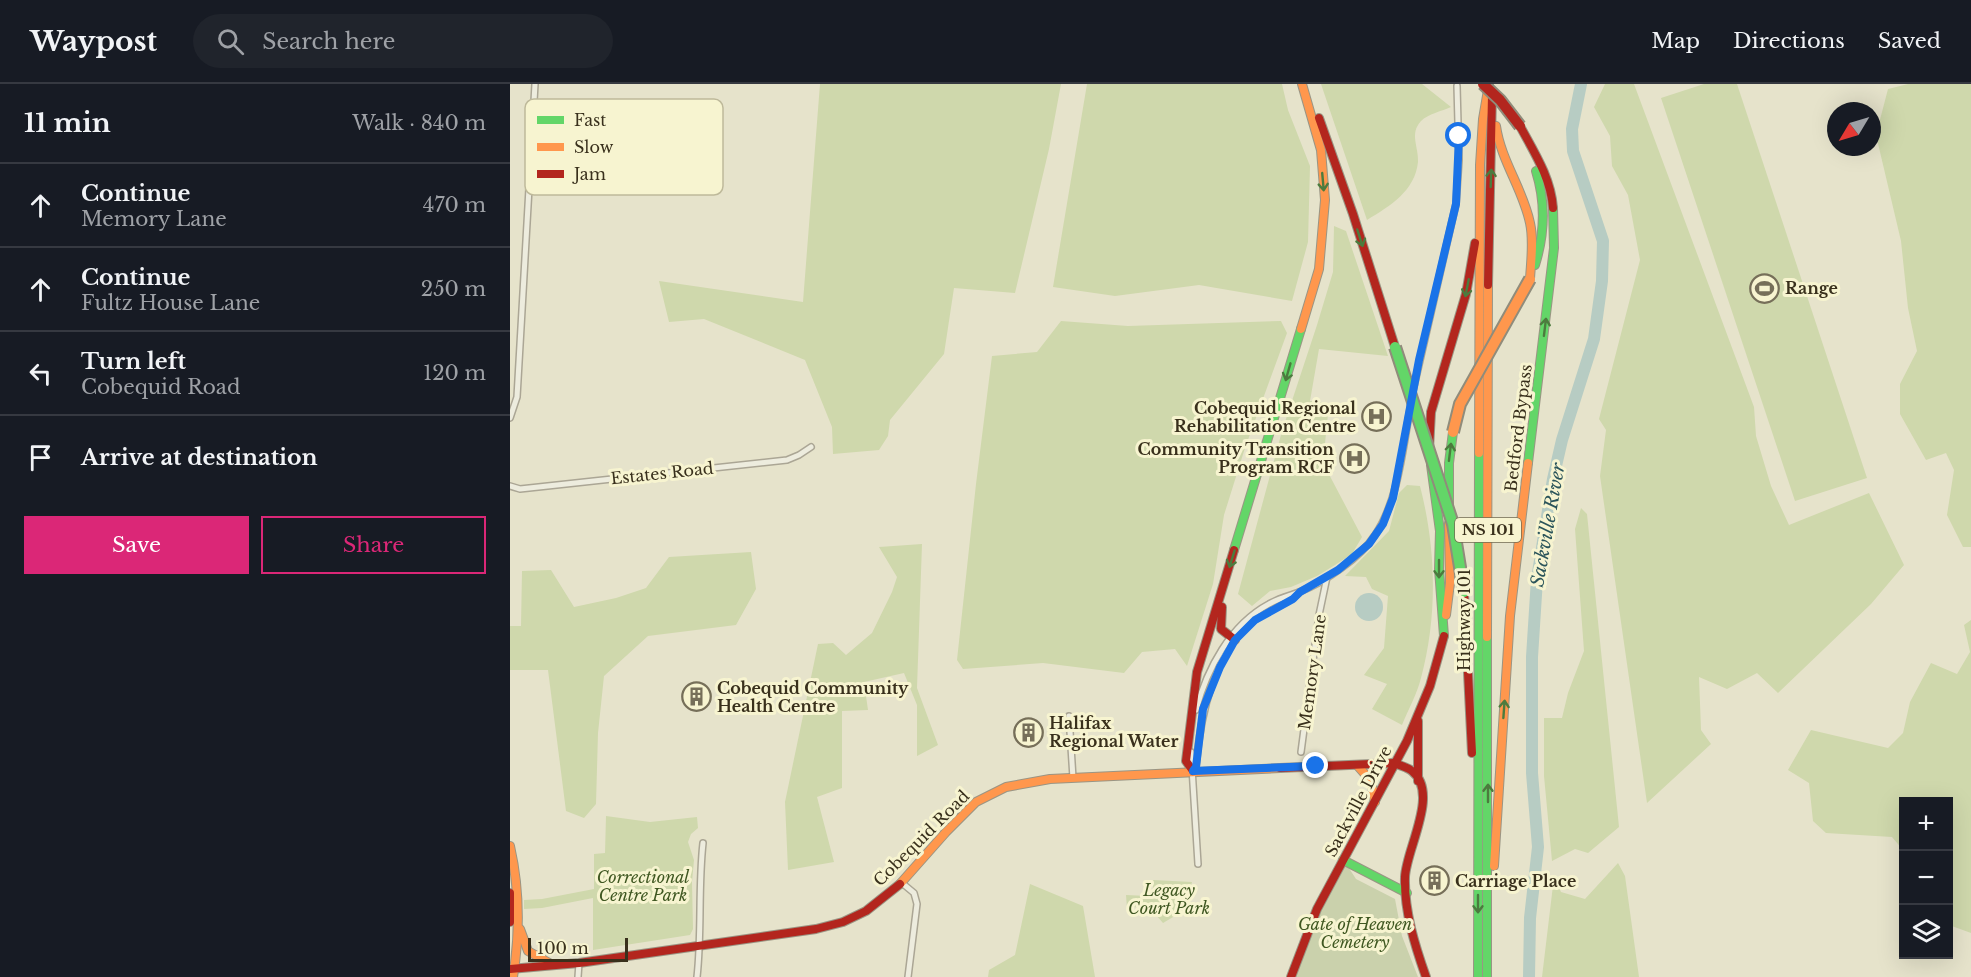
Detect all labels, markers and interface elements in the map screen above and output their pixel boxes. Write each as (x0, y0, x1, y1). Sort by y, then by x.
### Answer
search box (193, 14, 613, 68)
text: Waypost (30, 24, 157, 59)
icon: search (214, 25, 247, 58)
text: Search here (262, 28, 395, 55)
text: Map (1651, 28, 1700, 54)
text: Directions (1733, 28, 1845, 54)
text: Saved (1878, 28, 1941, 54)
legend (525, 99, 723, 195)
north arrow (1827, 102, 1881, 156)
text: 11 min (24, 107, 111, 139)
text: Fast (574, 110, 606, 130)
text: Walk · 840 m (352, 111, 486, 135)
route start (1445, 122, 1471, 148)
text: Slow (574, 137, 614, 157)
text: Jam (572, 164, 606, 184)
one-way arrow (1485, 168, 1496, 188)
one-way arrow (1318, 171, 1329, 191)
text: Continue (81, 180, 190, 207)
icon: ahead (24, 189, 57, 222)
text: 470 m (423, 193, 486, 217)
text: Memory Lane (81, 207, 227, 231)
one-way arrow (1356, 228, 1367, 247)
text: Continue (81, 264, 190, 291)
sports icon: Range (1748, 272, 1780, 304)
icon: ahead (24, 273, 57, 306)
text: 250 m (421, 277, 486, 301)
one-way arrow (1461, 278, 1472, 297)
place label: Range (1785, 278, 1838, 298)
text: Fultz House Lane (81, 291, 260, 315)
one-way arrow (1540, 318, 1551, 338)
text: Turn left (81, 348, 186, 375)
icon: left (24, 357, 57, 390)
text: 120 m (423, 361, 486, 385)
one-way arrow (1282, 362, 1293, 381)
street label: Bedford Bypass (1500, 363, 1536, 493)
text: Cobequid Road (81, 375, 240, 399)
place label: Cobequid Regional Rehabilitation Centre (1174, 398, 1356, 436)
hospital icon: Cobequid Regional Rehabilitation Centre (1361, 401, 1393, 433)
place label: Community Transition Program RCF (1138, 439, 1334, 477)
icon: arrive (24, 441, 57, 474)
hospital icon: Community Transition Program RCF (1339, 442, 1371, 474)
one-way arrow (1445, 443, 1456, 463)
text: Arrive at destination (81, 444, 318, 471)
street label: Estates Road (610, 458, 715, 488)
water label: Sackville River (1526, 461, 1570, 589)
button: Save (24, 516, 249, 574)
button: Share (261, 516, 486, 574)
road number: NS 101 (1455, 518, 1521, 542)
one-way arrow (1226, 549, 1237, 568)
one-way arrow (1433, 558, 1445, 578)
street label: Highway 101 (1454, 569, 1474, 671)
street label: Memory Lane (1294, 613, 1330, 731)
place label: Cobequid Community Health Centre (717, 678, 909, 716)
building icon: Cobequid Community Health Centre (680, 681, 712, 713)
one-way arrow (1499, 700, 1510, 720)
place label: Halifax Regional Water (1049, 713, 1178, 751)
building icon: Halifax Regional Water (1012, 716, 1044, 748)
street label: Sackville Drive (1320, 742, 1396, 860)
route end (1302, 752, 1328, 778)
one-way arrow (1482, 783, 1494, 803)
street label: Cobequid Road (869, 786, 973, 890)
map controls (1899, 797, 1953, 959)
button: + (1899, 797, 1953, 851)
button: − (1899, 851, 1953, 905)
building icon: Carriage Place (1418, 865, 1450, 897)
park label: Correctional Centre Park (597, 867, 690, 905)
place label: Carriage Place (1455, 871, 1576, 891)
park label: Legacy Court Park (1128, 880, 1210, 918)
one-way arrow (1472, 894, 1484, 914)
button: layers (1899, 905, 1953, 959)
park label: Gate of Heaven Cemetery (1298, 914, 1412, 952)
scale bar (528, 935, 628, 962)
text: 100 m (537, 938, 589, 958)

